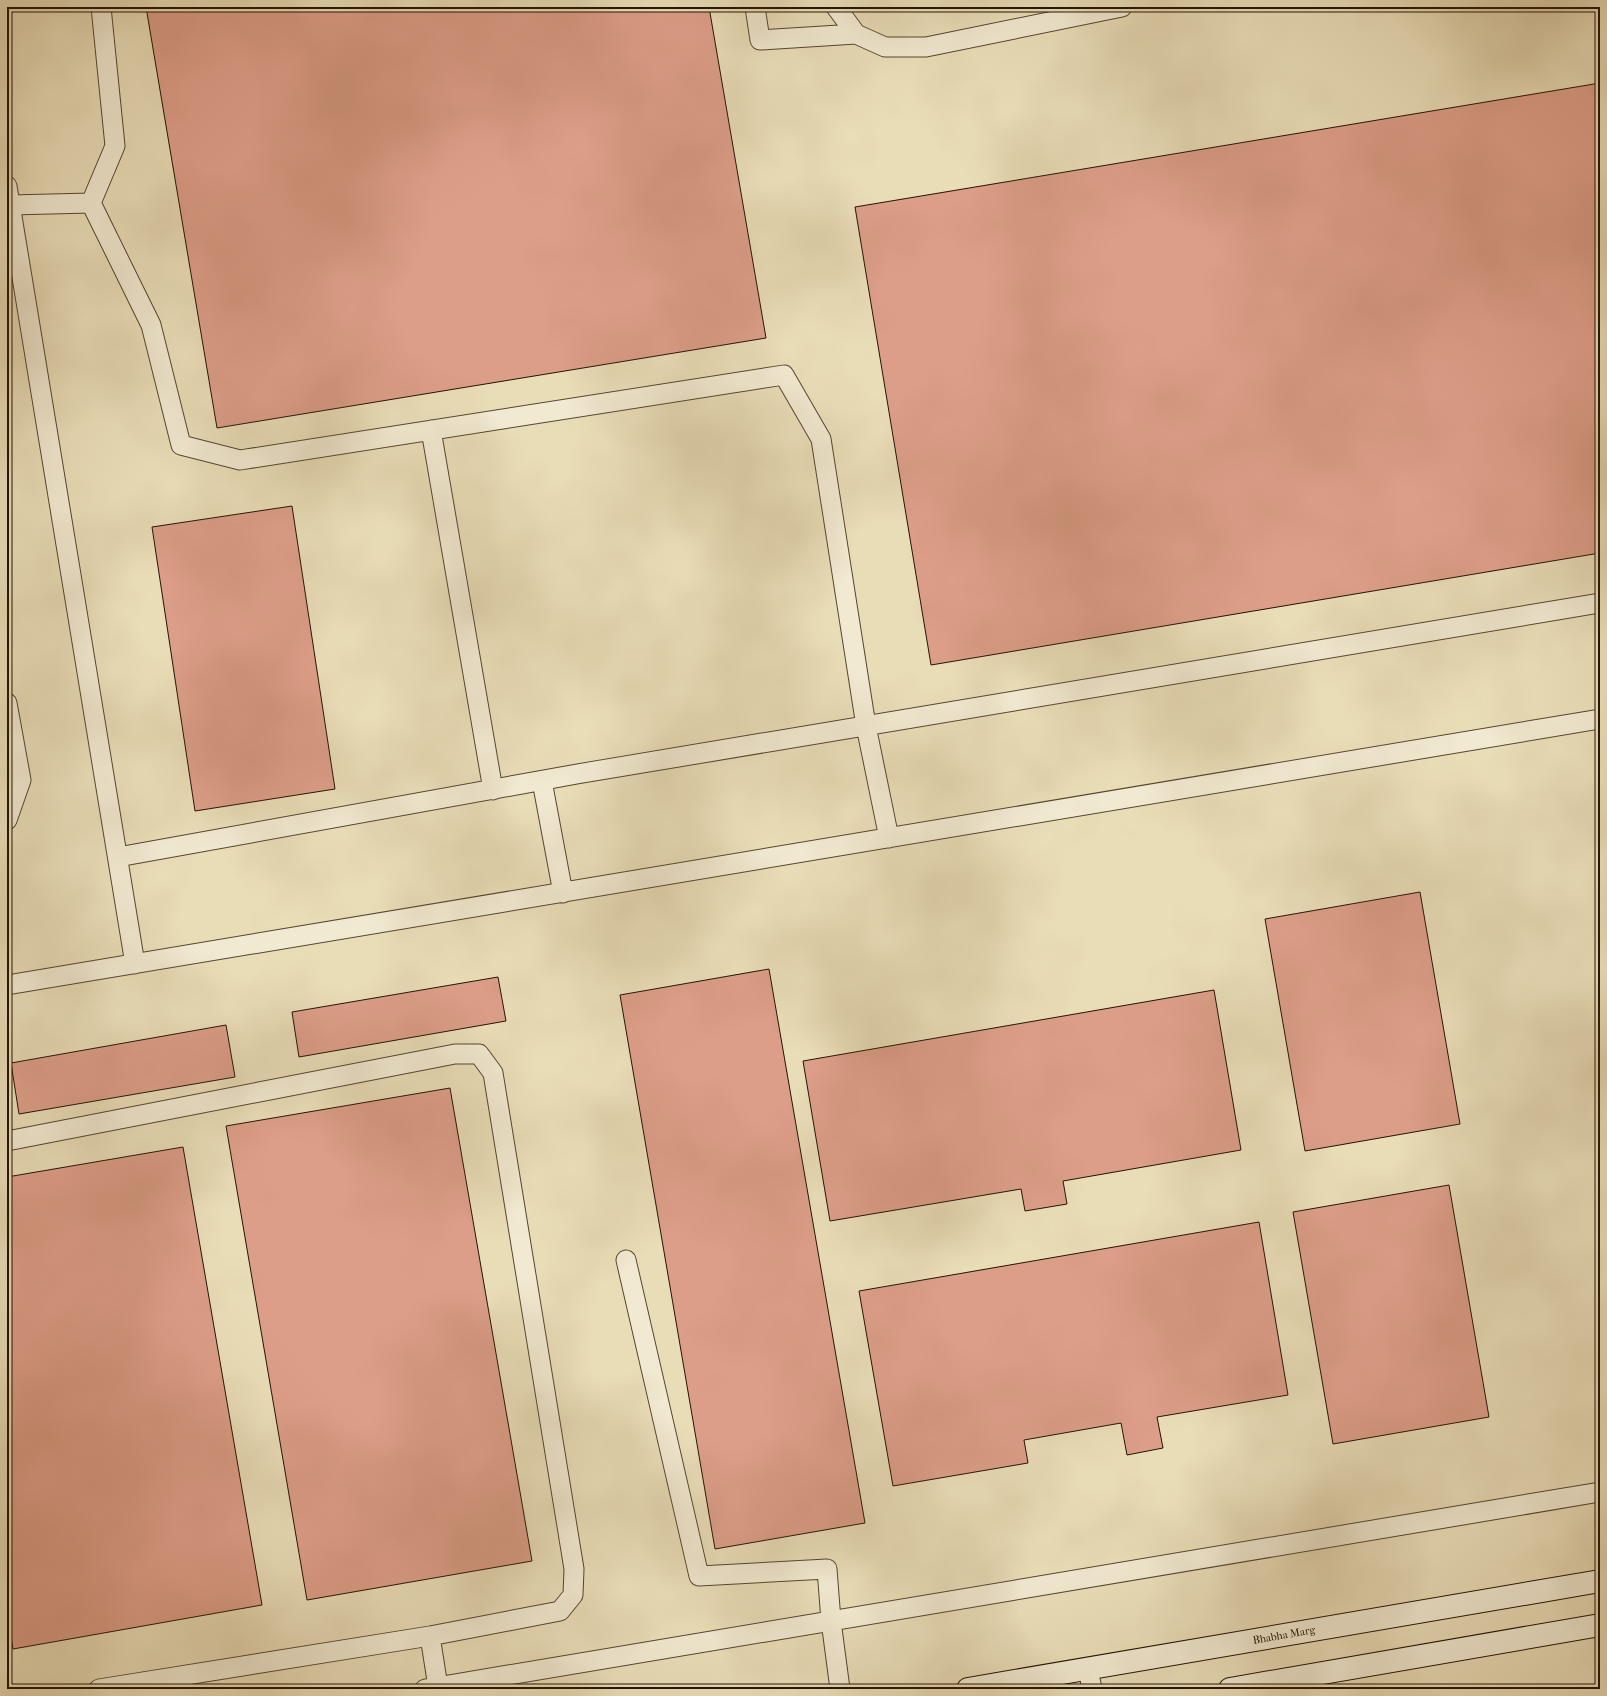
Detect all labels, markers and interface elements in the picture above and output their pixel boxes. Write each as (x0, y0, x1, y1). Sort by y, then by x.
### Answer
street label: Bhabha Marg (1252, 1623, 1316, 1647)

